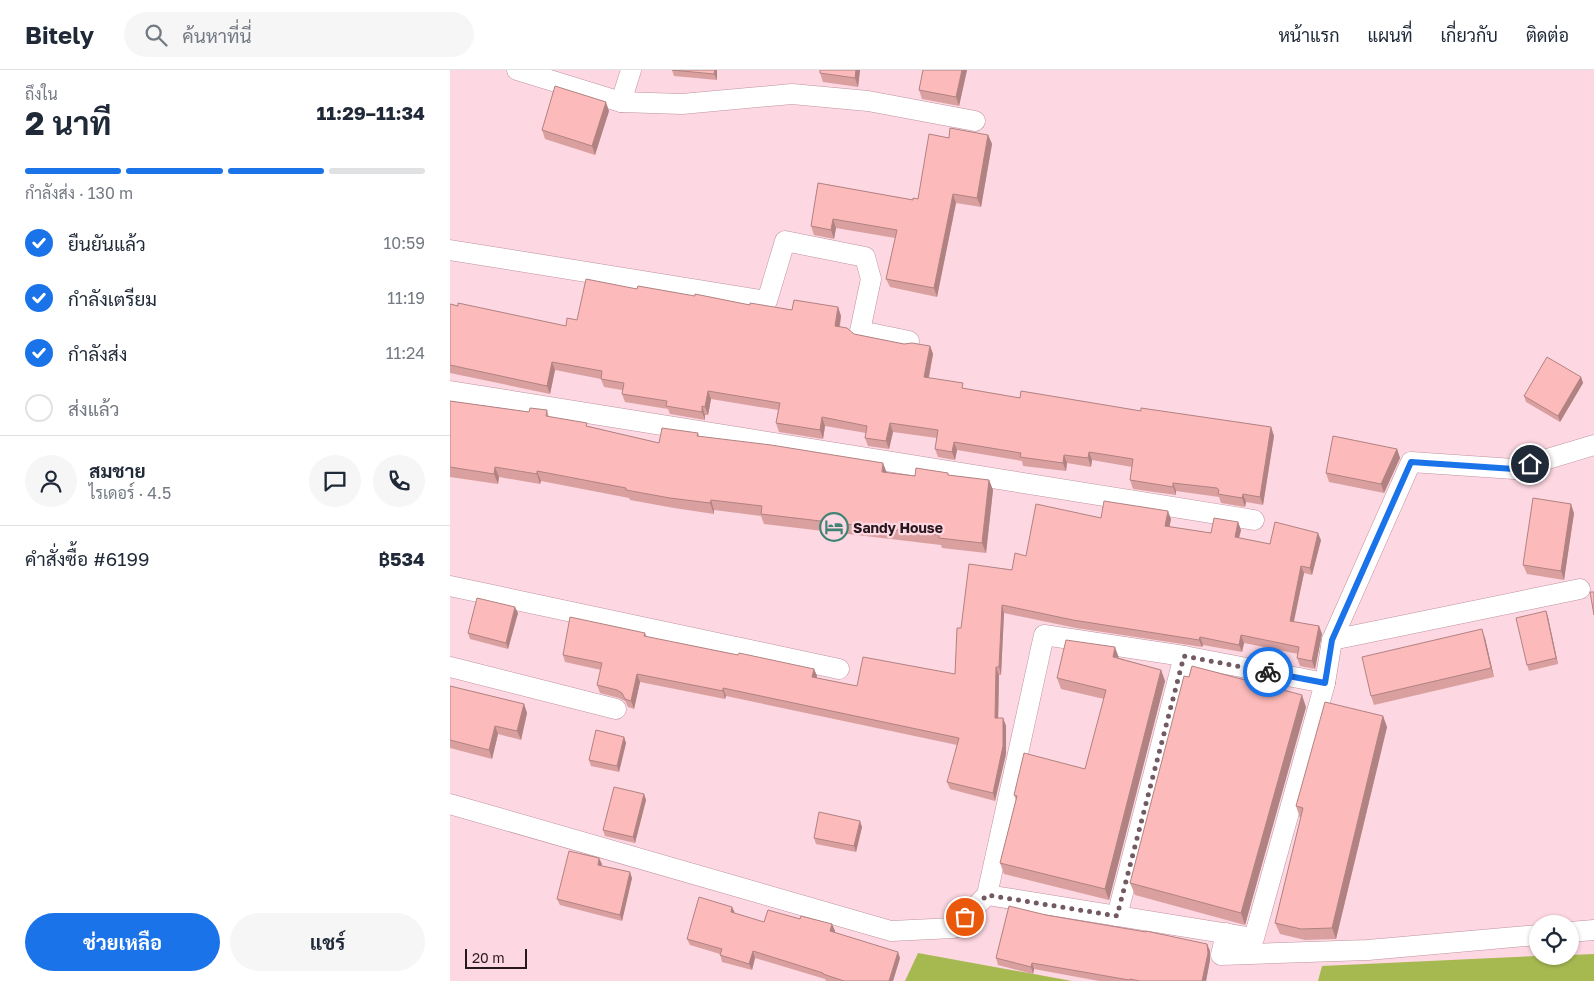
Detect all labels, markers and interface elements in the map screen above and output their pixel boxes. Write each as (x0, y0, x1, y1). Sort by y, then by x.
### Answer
search box (124, 12, 474, 57)
text: Bitely (25, 20, 94, 49)
icon: search (142, 21, 170, 49)
text: ค้นหาที่นี่ (182, 24, 252, 47)
text: หน้าแรก (1278, 24, 1340, 46)
text: แผนที่ (1368, 24, 1412, 46)
text: เกี่ยวกับ (1440, 24, 1498, 46)
text: ติดต่อ (1526, 24, 1569, 46)
text: ถึงใน (25, 84, 58, 104)
text: 11:29–11:34 (317, 101, 425, 124)
text: 2 นาที (25, 104, 111, 142)
text: กำลังส่ง · 130 m (25, 183, 133, 203)
icon: check (25, 229, 53, 257)
text: ยืนยันแล้ว (68, 232, 146, 255)
text: 10:59 (384, 233, 425, 253)
icon: check (25, 284, 53, 312)
text: กำลังเตรียม (68, 287, 157, 310)
text: 11:19 (387, 288, 425, 308)
icon: check (25, 339, 53, 367)
text: กำลังส่ง (68, 342, 127, 365)
text: 11:24 (386, 343, 425, 363)
text: ส่งแล้ว (68, 397, 119, 420)
pin (1509, 443, 1551, 485)
icon: home (1516, 450, 1544, 478)
button: person (25, 455, 77, 507)
button: chat (309, 455, 361, 507)
button: phone (373, 455, 425, 507)
text: สมชาย (89, 459, 146, 482)
text: ไรเดอร์ · 4.5 (89, 483, 171, 503)
hotel icon: Sandy House (819, 512, 849, 542)
place label: Sandy House (853, 519, 943, 536)
text: คำสั่งซื้อ #6199 (25, 547, 150, 570)
text: ฿534 (378, 547, 425, 570)
courier (1243, 647, 1293, 697)
icon: bike (1254, 658, 1282, 686)
pin (944, 896, 986, 938)
icon: bag (951, 903, 979, 931)
button: ช่วยเหลือ (25, 913, 220, 971)
button: แชร์ (230, 913, 425, 971)
map controls (1529, 915, 1579, 965)
button: locate (1529, 915, 1579, 965)
scale bar (465, 946, 528, 969)
text: 20 m (472, 949, 505, 966)

